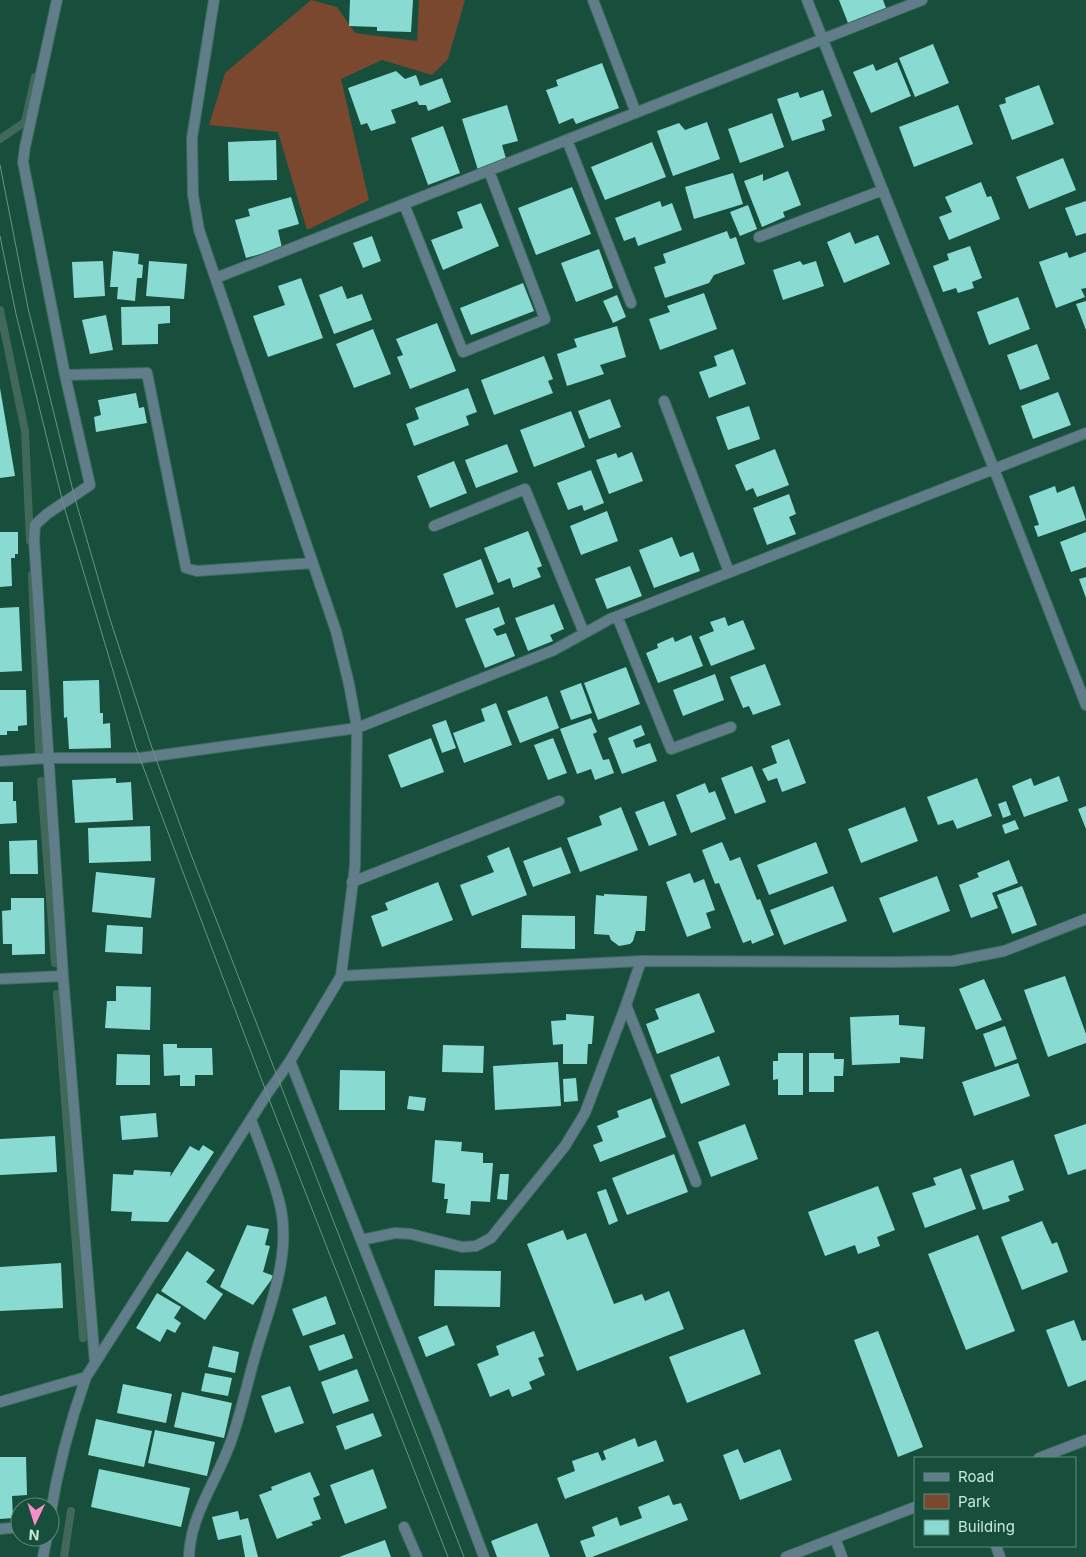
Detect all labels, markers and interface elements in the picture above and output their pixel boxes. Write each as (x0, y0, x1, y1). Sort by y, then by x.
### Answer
legend (914, 1457, 1076, 1547)
text: Road (958, 1467, 994, 1486)
text: Park (958, 1492, 991, 1511)
north arrow (10, 1497, 60, 1547)
text: Building (958, 1517, 1015, 1536)
text: N (28, 1527, 40, 1544)

